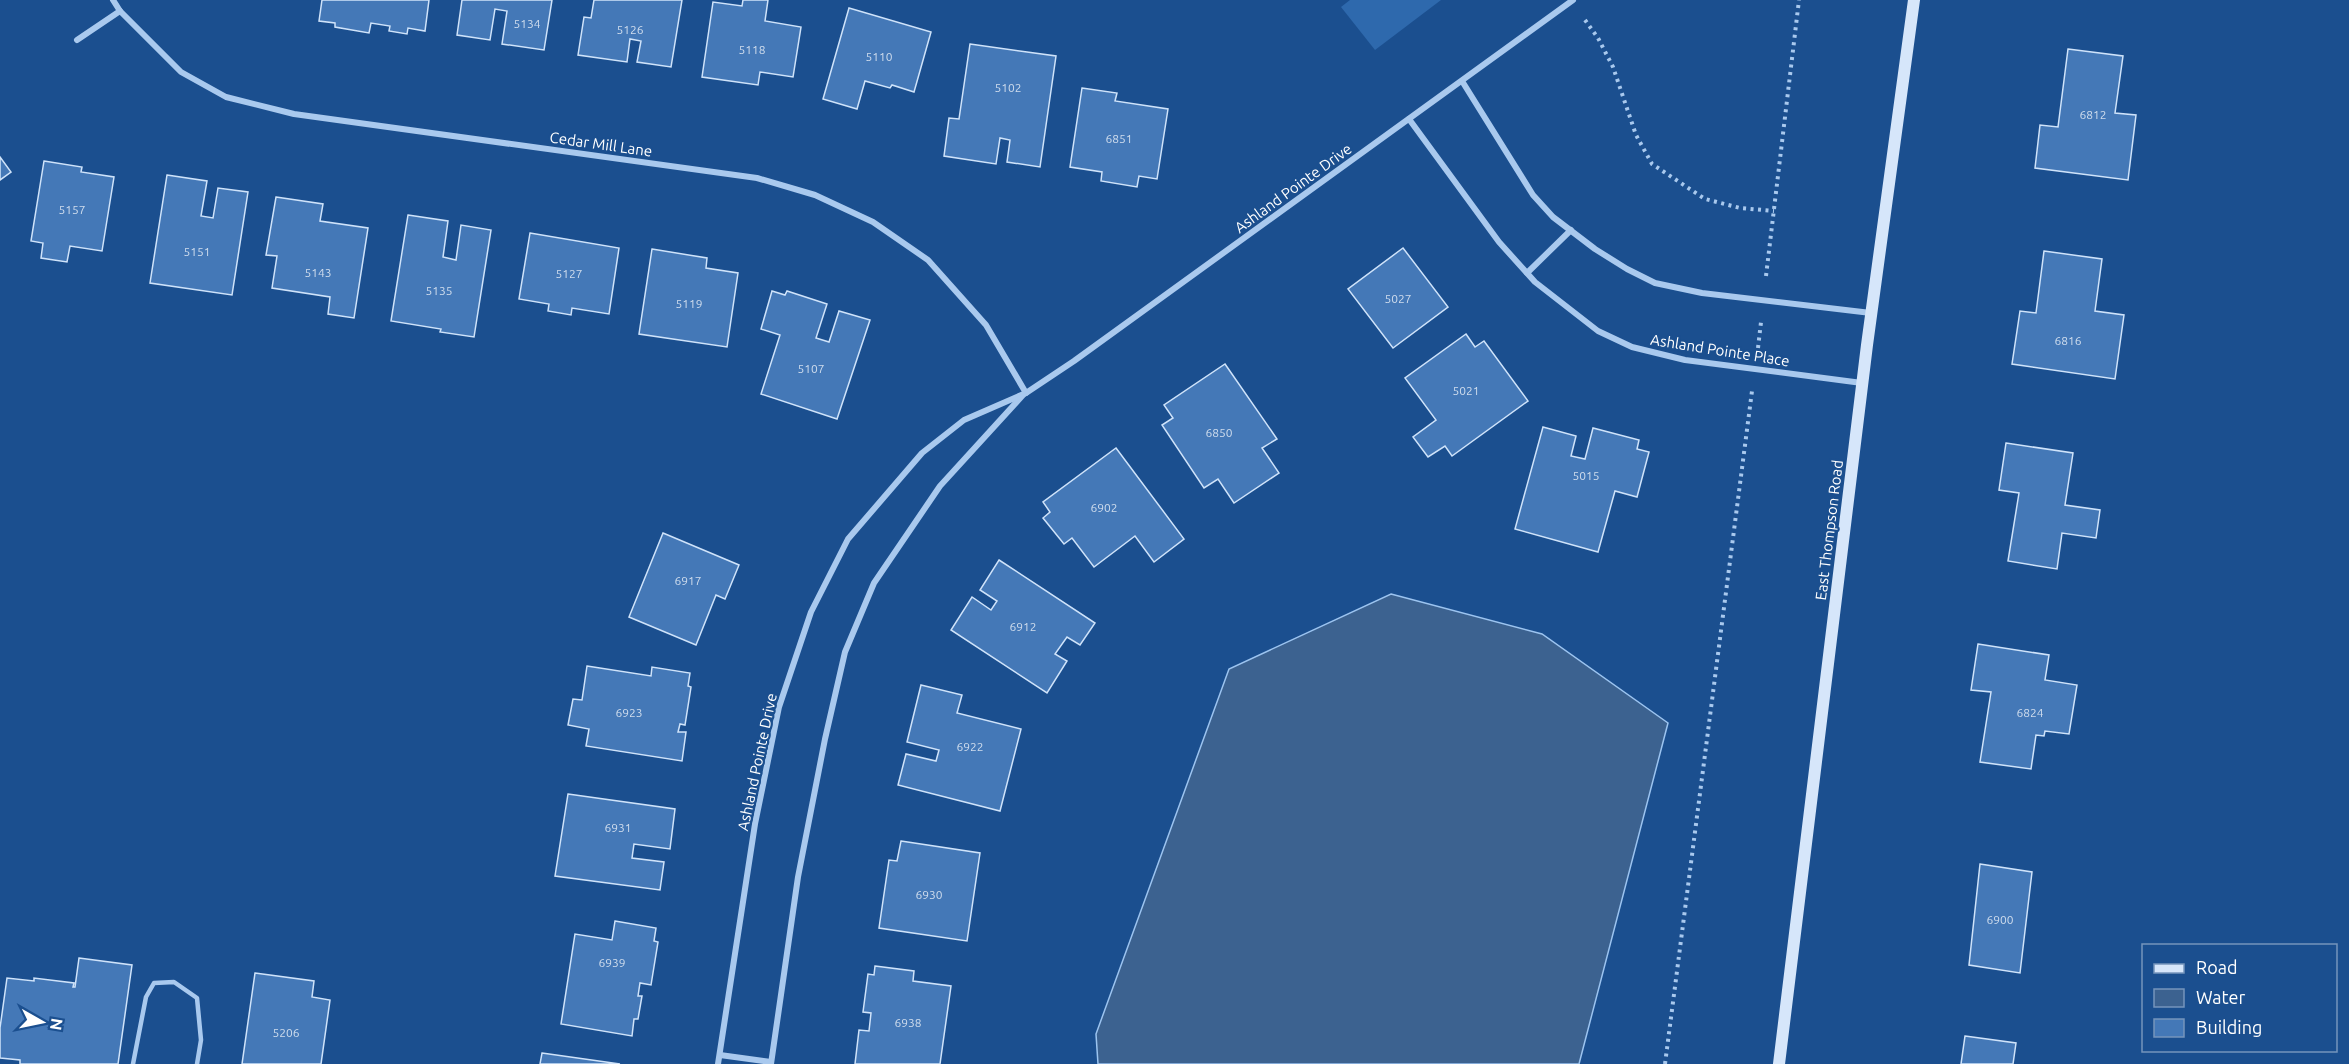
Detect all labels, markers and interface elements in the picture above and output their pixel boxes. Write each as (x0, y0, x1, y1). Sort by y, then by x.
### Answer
house number: 5134 (513, 17, 541, 30)
house number: 5126 (616, 23, 644, 36)
house number: 5118 (738, 43, 766, 56)
house number: 5110 (865, 50, 893, 63)
house number: 5102 (994, 81, 1022, 94)
house number: 6812 (2079, 108, 2107, 121)
street label: Cedar Mill Lane (549, 128, 653, 160)
house number: 6851 (1105, 132, 1133, 145)
street label: Ashland Pointe Drive (1231, 140, 1355, 236)
house number: 5157 (58, 203, 86, 216)
house number: 5151 (183, 245, 211, 258)
house number: 5143 (304, 266, 332, 279)
house number: 5127 (555, 267, 583, 280)
house number: 5135 (425, 284, 453, 297)
house number: 5027 (1384, 292, 1412, 305)
house number: 5119 (675, 297, 703, 310)
street label: Ashland Pointe Place (1649, 331, 1791, 369)
house number: 6816 (2054, 334, 2082, 347)
house number: 5107 (797, 362, 825, 375)
house number: 5021 (1452, 384, 1480, 397)
house number: 6850 (1205, 426, 1233, 439)
street label: East Thompson Road (1812, 459, 1846, 601)
house number: 5015 (1572, 469, 1600, 482)
house number: 6902 (1090, 501, 1118, 514)
house number: 6917 (674, 574, 702, 587)
house number: 6912 (1009, 620, 1037, 633)
street label: Ashland Pointe Drive (734, 692, 780, 832)
house number: 6923 (615, 706, 643, 719)
house number: 6824 (2016, 706, 2044, 719)
house number: 6922 (956, 740, 984, 753)
house number: 6931 (604, 821, 632, 834)
house number: 6930 (915, 888, 943, 901)
house number: 6900 (1986, 913, 2014, 926)
legend (2142, 944, 2337, 1052)
house number: 6939 (598, 956, 626, 969)
text: Road (2196, 957, 2238, 977)
text: Water (2196, 987, 2246, 1007)
north arrow (12, 992, 72, 1052)
house number: 6938 (894, 1016, 922, 1029)
text: N (47, 1017, 67, 1032)
text: Building (2196, 1017, 2262, 1037)
house number: 5206 (272, 1026, 300, 1039)

